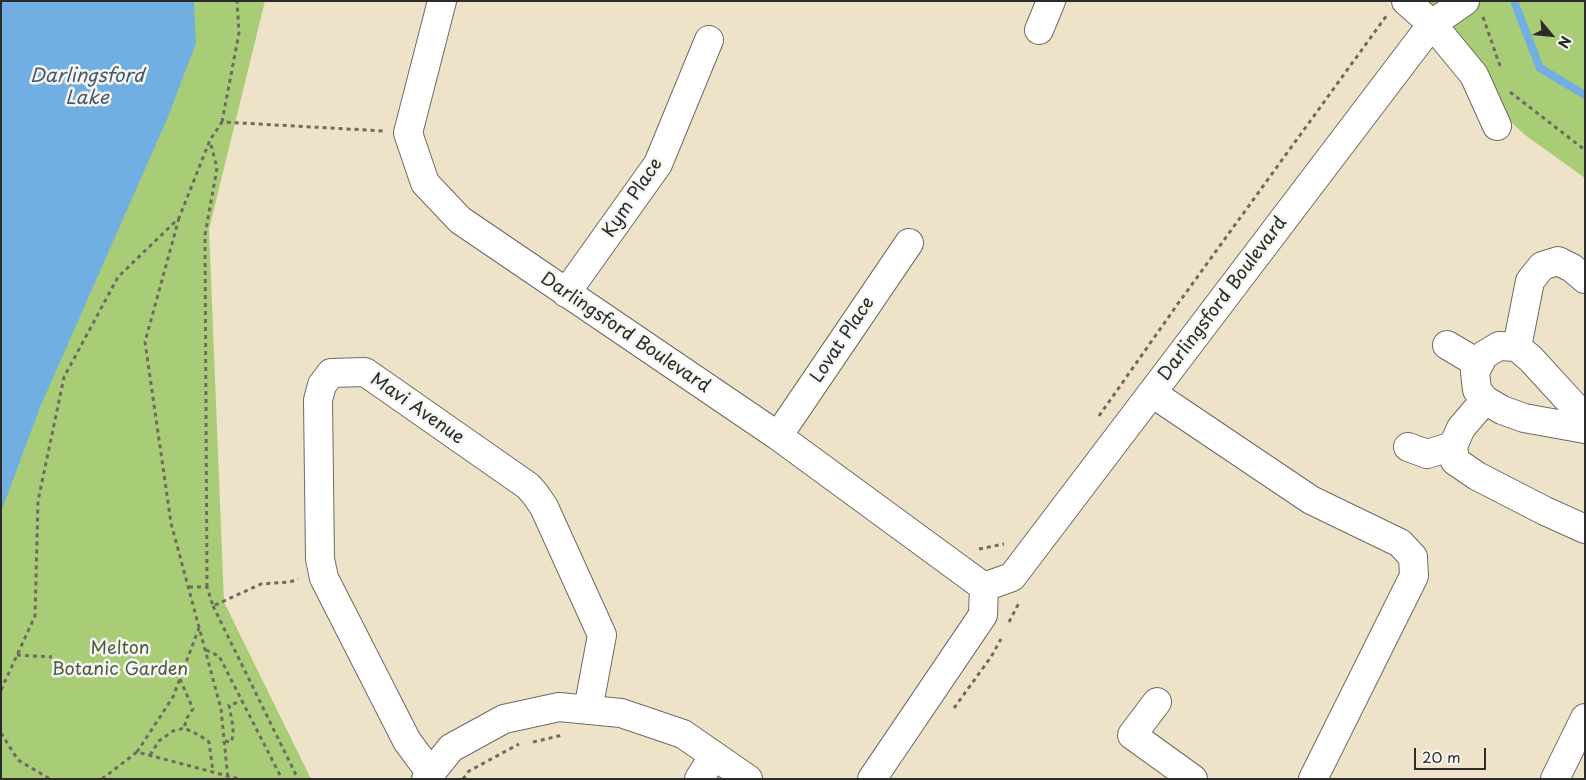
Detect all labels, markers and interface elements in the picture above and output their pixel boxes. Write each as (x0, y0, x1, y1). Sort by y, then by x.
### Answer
north arrow (1526, 10, 1576, 60)
text: N (1553, 32, 1577, 52)
water label: Darlingsford Lake (30, 66, 144, 110)
street label: Kym Place (599, 154, 667, 242)
street label: Darlingsford Boulevard (1154, 213, 1292, 385)
street label: Darlingsford Boulevard (536, 268, 714, 398)
street label: Lovat Place (806, 293, 880, 387)
street label: Mavi Avenue (366, 369, 468, 449)
park label: Melton Botanic Garden (52, 638, 188, 681)
scale bar (1416, 738, 1488, 770)
text: 20 m (1422, 745, 1461, 768)

